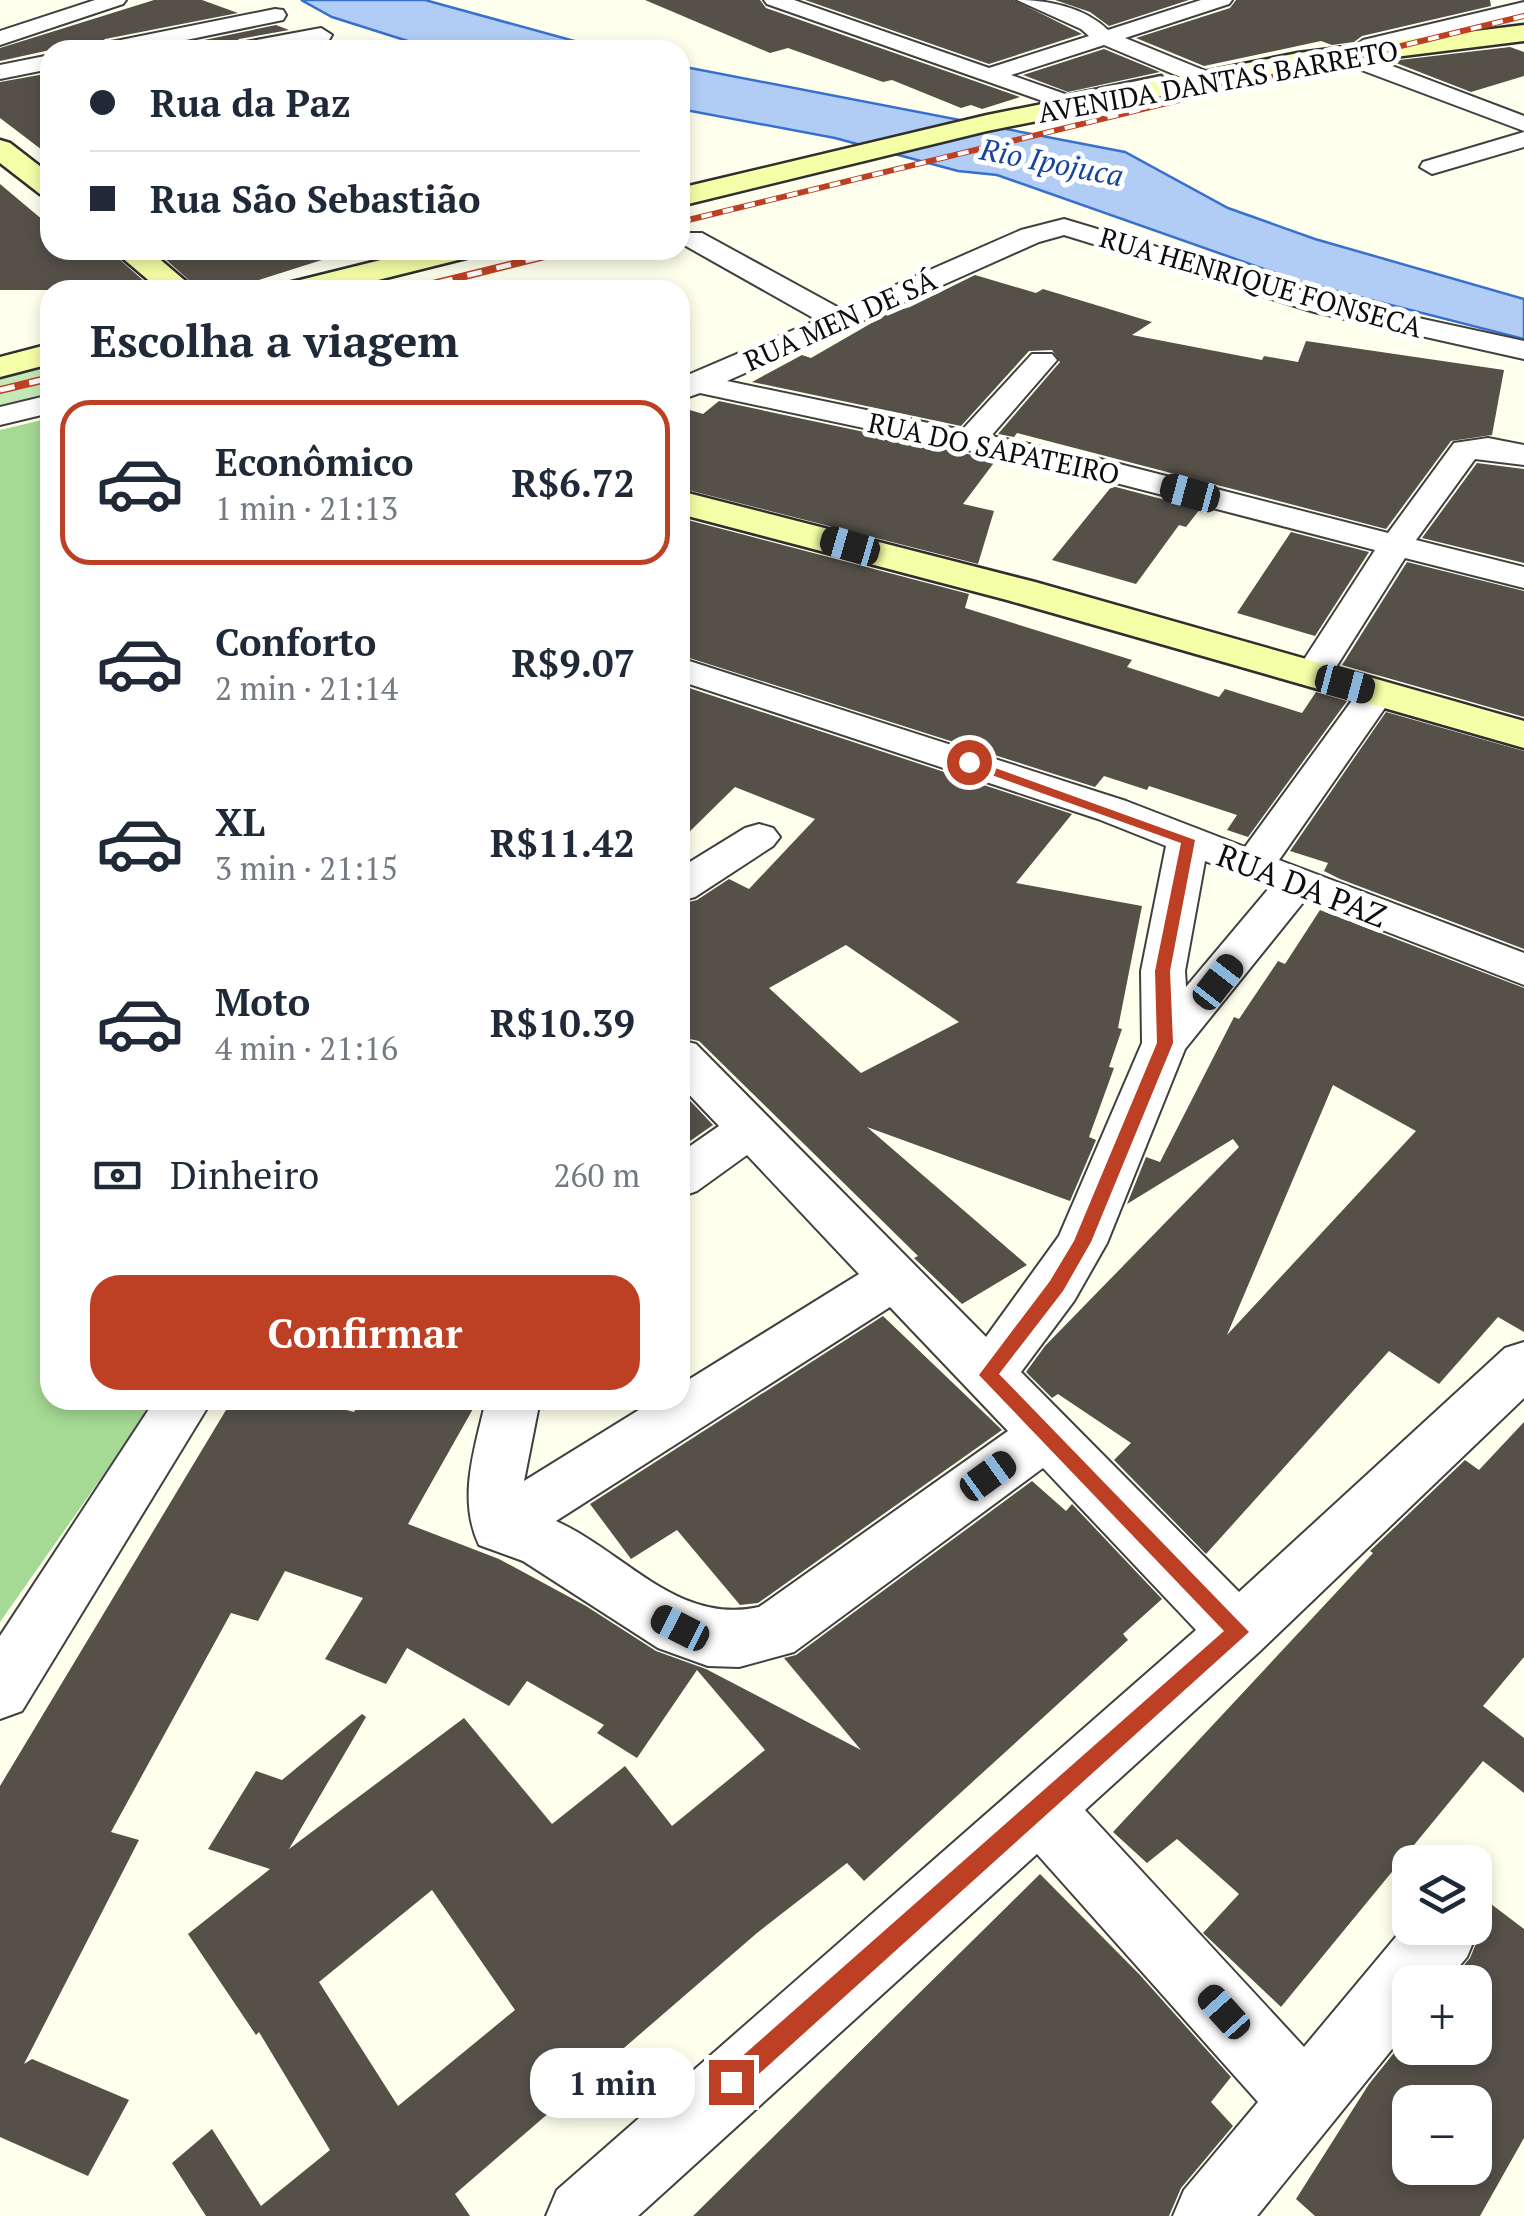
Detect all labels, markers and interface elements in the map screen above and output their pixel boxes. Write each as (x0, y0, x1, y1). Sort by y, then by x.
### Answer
street label: AVENIDA DANTAS BARRETO (1035, 31, 1401, 131)
text: Rua da Paz (150, 78, 351, 128)
water label: Rio Ipojuca (976, 128, 1127, 195)
text: Rua São Sebastião (150, 174, 481, 224)
street label: RUA HENRIQUE FONSECA (1095, 218, 1427, 346)
street label: RUA MEN DE SÁ (738, 261, 943, 379)
text: Escolha a viagem (90, 310, 459, 370)
street label: RUA DO SAPATEIRO (865, 403, 1123, 493)
text: Econômico (215, 437, 414, 487)
icon: car (95, 438, 185, 528)
text: R$6.72 (511, 458, 635, 508)
car (1157, 471, 1223, 515)
text: 1 min · 21:13 (215, 487, 398, 529)
car (817, 523, 883, 569)
text: Conforto (215, 617, 376, 667)
icon: car (95, 618, 185, 708)
text: R$9.07 (511, 638, 635, 688)
car (1312, 662, 1378, 706)
text: 2 min · 21:14 (215, 667, 398, 709)
route start (947, 740, 992, 785)
text: XL (215, 797, 265, 847)
icon: car (95, 798, 185, 888)
text: R$11.42 (490, 818, 635, 868)
street label: RUA DA PAZ (1211, 833, 1393, 937)
text: 3 min · 21:15 (215, 847, 398, 889)
car (1188, 949, 1248, 1015)
text: Moto (215, 977, 310, 1027)
icon: car (95, 978, 185, 1068)
text: R$10.39 (490, 998, 635, 1048)
text: 4 min · 21:16 (215, 1027, 398, 1069)
icon: cash (90, 1148, 145, 1203)
text: Dinheiro (170, 1150, 319, 1200)
text: 260 m (553, 1154, 640, 1196)
button: Confirmar (90, 1275, 640, 1390)
car (955, 1446, 1021, 1506)
car (646, 1601, 714, 1655)
map controls (1392, 1845, 1492, 2185)
button: layers (1392, 1845, 1492, 1945)
button: + (1392, 1965, 1492, 2065)
car (1193, 1980, 1255, 2044)
callout: 1 min (531, 2047, 696, 2117)
route end (709, 2060, 754, 2105)
text: 1 min (569, 2062, 656, 2104)
button: − (1392, 2085, 1492, 2185)

